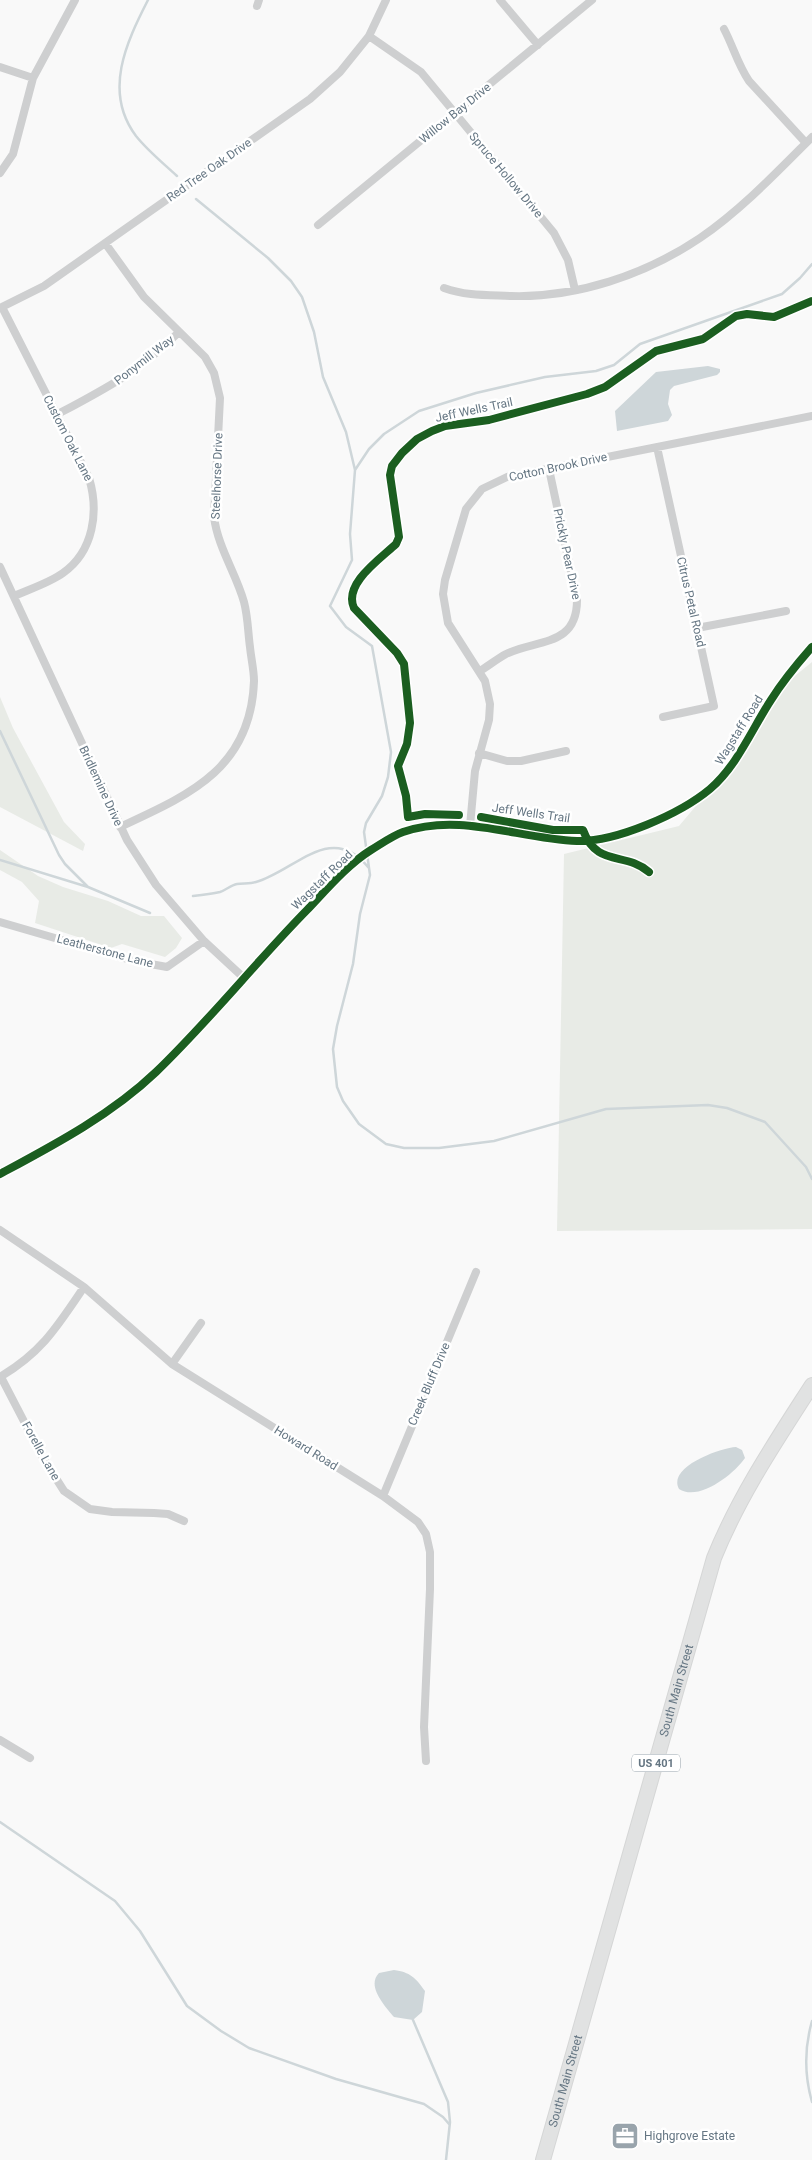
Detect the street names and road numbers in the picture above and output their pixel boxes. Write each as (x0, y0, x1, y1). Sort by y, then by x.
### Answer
street label: Willow Bay Drive (416, 80, 494, 146)
street label: Spruce Hollow Drive (466, 129, 546, 221)
street label: Red Tree Oak Drive (164, 135, 254, 205)
street label: Ponymill Way (112, 332, 177, 388)
street label: Custom Oak Lane (40, 393, 96, 483)
street label: Jeff Wells Trail (434, 395, 514, 425)
street label: Steelhorse Drive (208, 432, 226, 520)
street label: Cotton Brook Drive (508, 450, 608, 484)
street label: Prickly Pear Drive (550, 507, 584, 601)
street label: Citrus Petal Road (674, 555, 708, 649)
street label: Wagstaff Road (712, 693, 766, 767)
street label: Bridlemine Drive (76, 744, 126, 828)
street label: Jeff Wells Trail (491, 801, 571, 825)
street label: Wagstaff Road (289, 847, 355, 913)
street label: Leatherstone Lane (55, 931, 155, 971)
street label: Creek Bluff Drive (405, 1340, 453, 1428)
street label: Forelle Lane (19, 1419, 63, 1483)
street label: Howard Road (272, 1423, 340, 1473)
street label: South Main Street (657, 1643, 696, 1738)
road number: US 401 (632, 1755, 680, 1772)
street label: South Main Street (546, 2033, 585, 2129)

